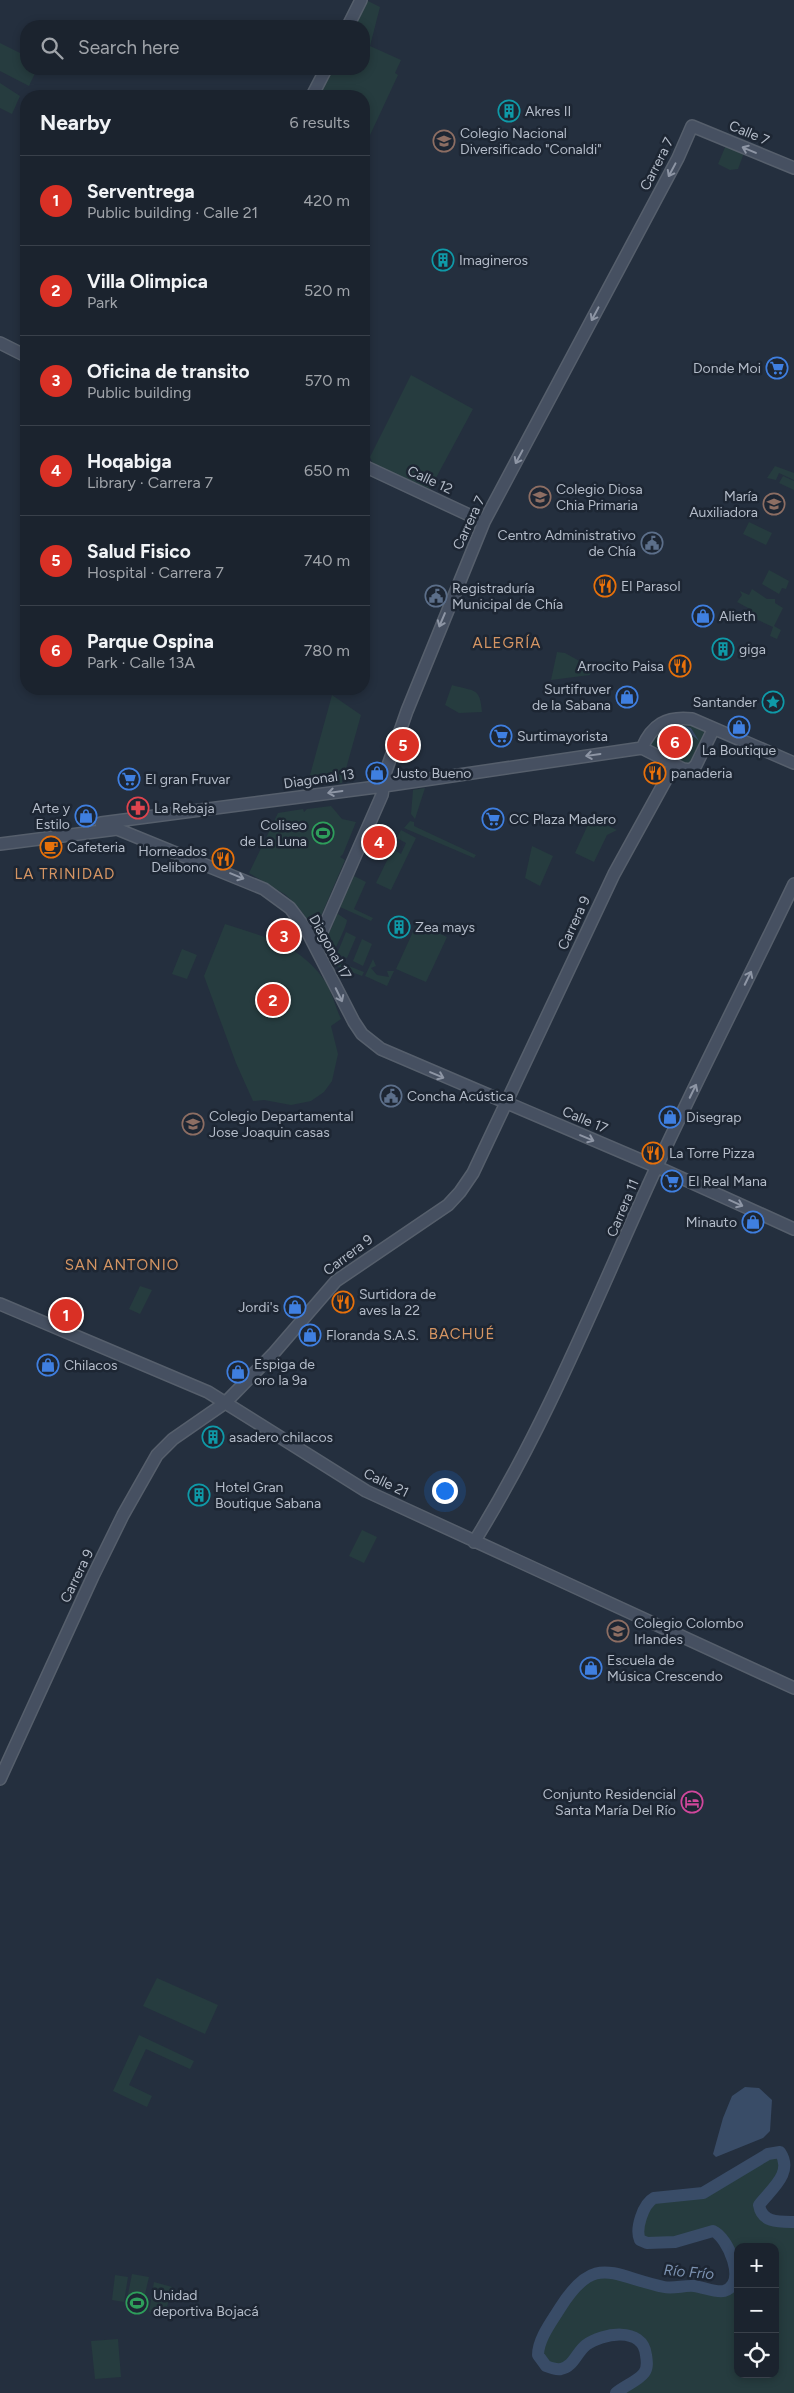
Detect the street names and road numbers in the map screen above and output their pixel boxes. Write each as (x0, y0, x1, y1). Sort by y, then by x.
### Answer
street label: Calle 7 (726, 117, 772, 149)
street label: Carrera 7 (636, 134, 678, 193)
street label: Calle 12 (405, 462, 455, 498)
street label: Carrera 7 (449, 493, 489, 553)
street label: Diagonal 13 (283, 766, 355, 792)
street label: Carrera 9 (554, 893, 594, 953)
street label: Diagonal 17 (305, 912, 355, 983)
street label: Calle 17 (560, 1103, 611, 1137)
street label: Carrera 11 (603, 1176, 643, 1240)
street label: Carrera 9 (320, 1231, 376, 1279)
street label: Calle 21 (361, 1465, 411, 1501)
street label: Carrera 9 (57, 1546, 97, 1606)

